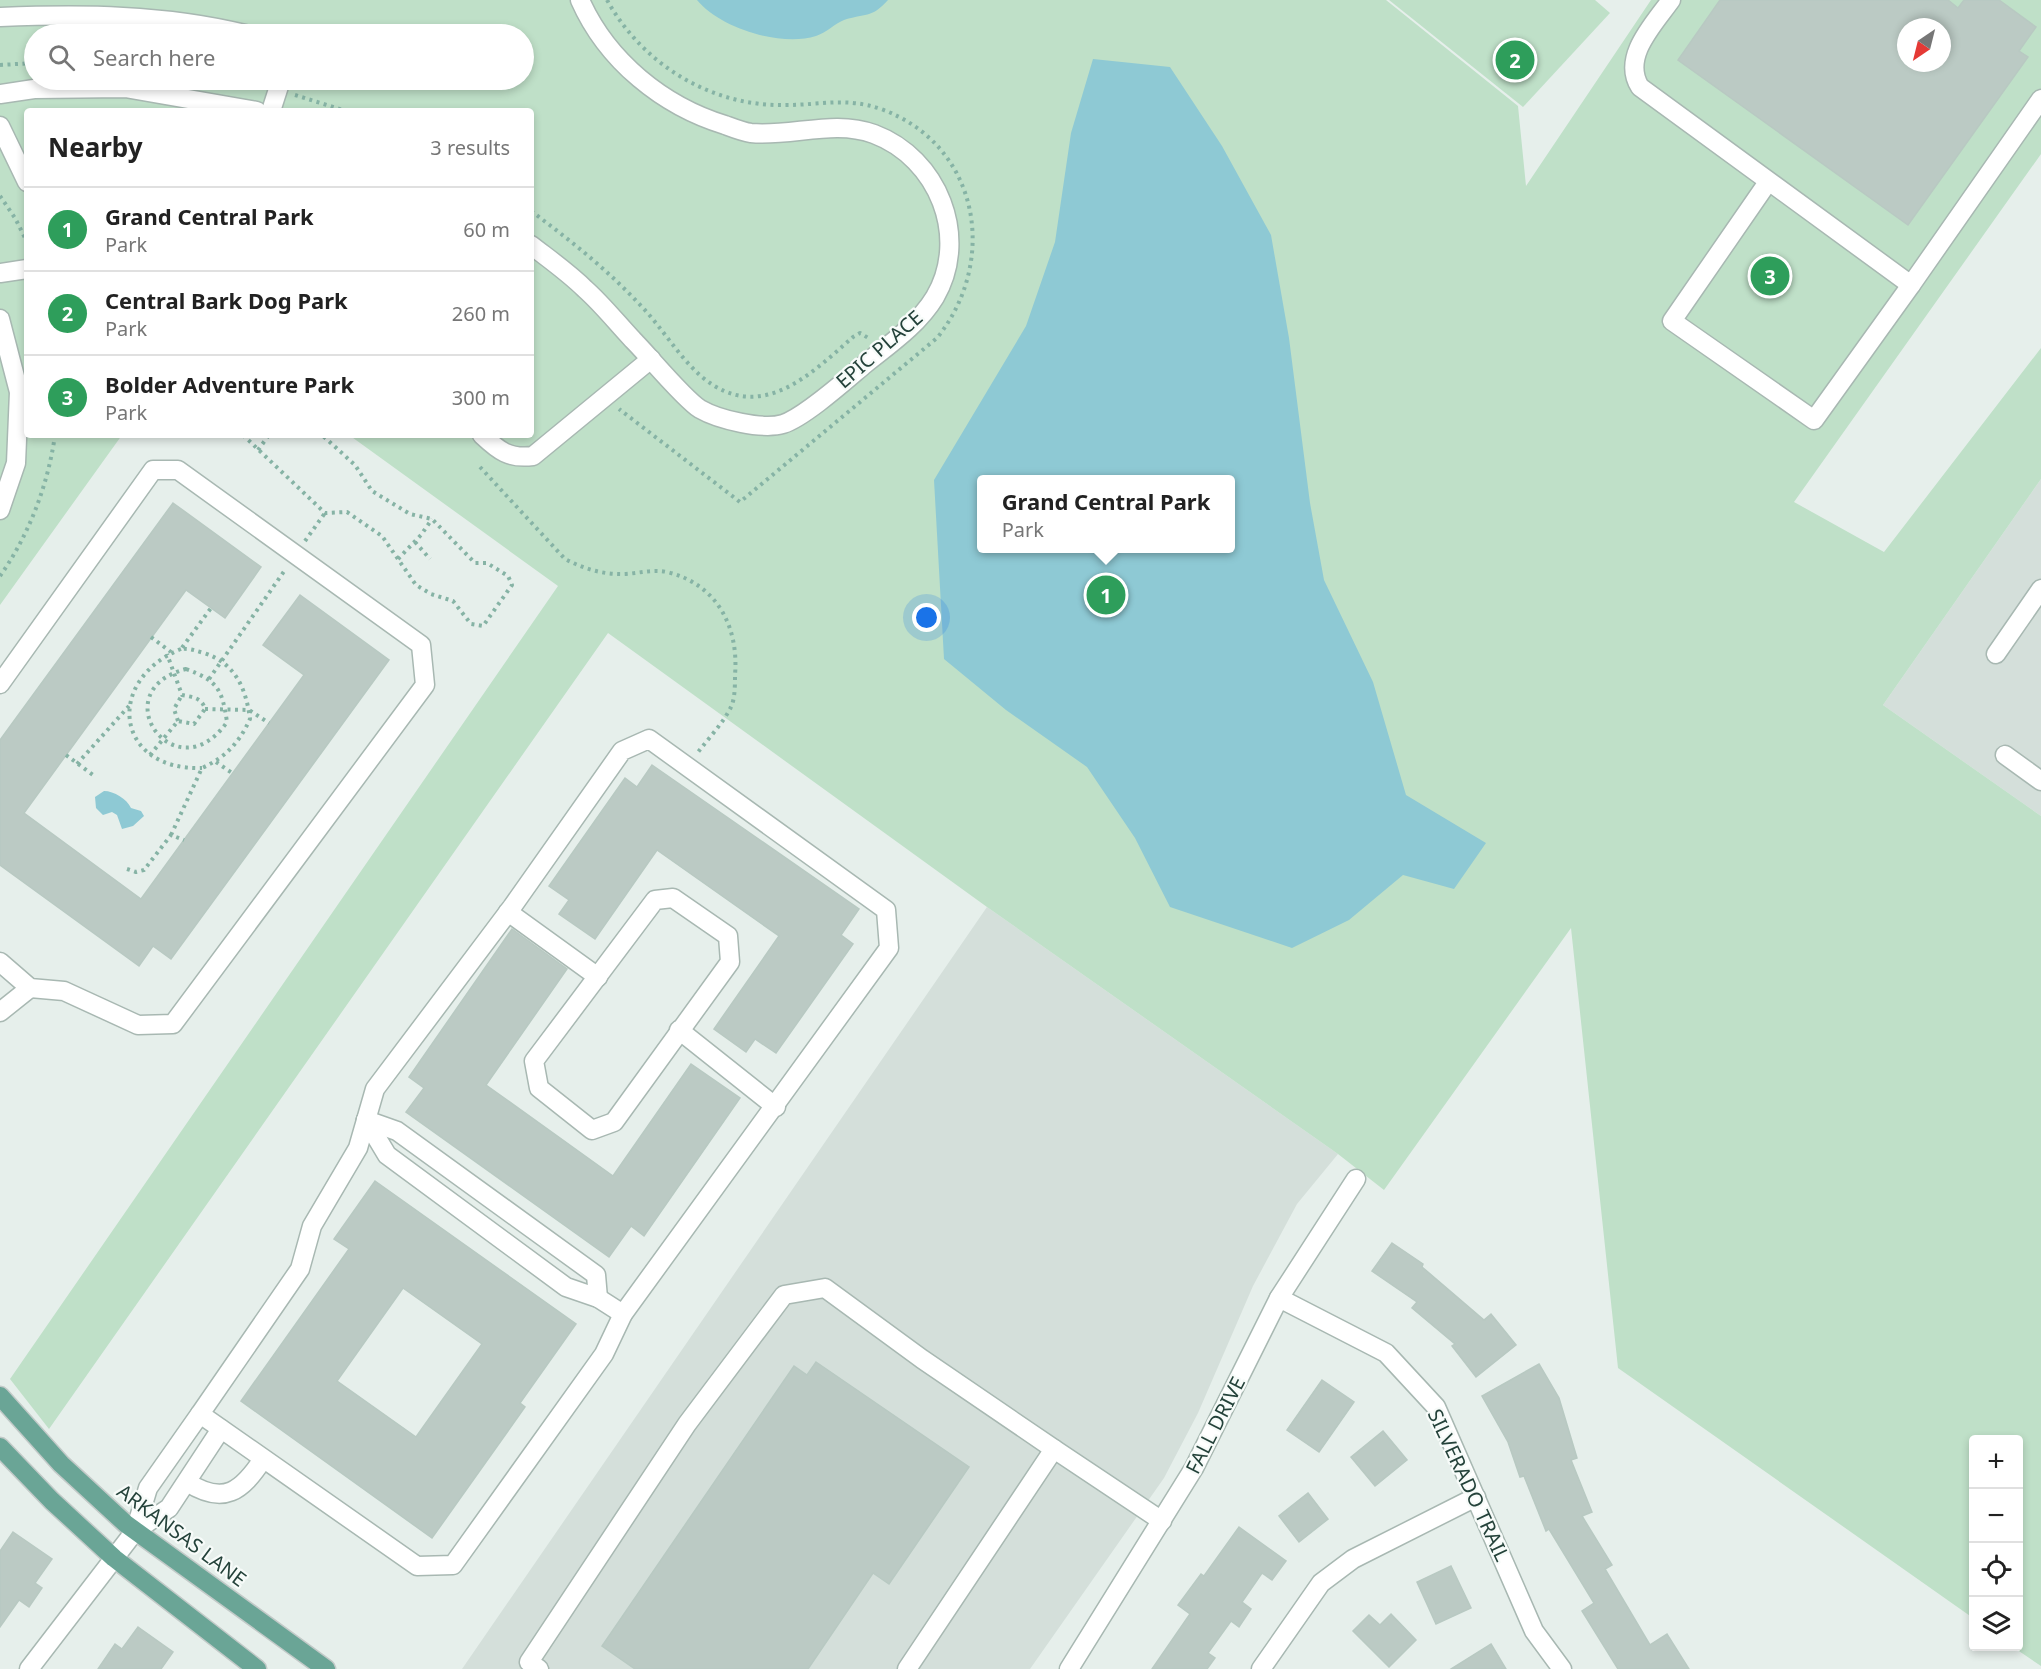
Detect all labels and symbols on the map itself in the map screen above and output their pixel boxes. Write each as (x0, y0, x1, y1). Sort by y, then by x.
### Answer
north arrow (1897, 18, 1951, 72)
pin: 2 (1496, 38, 1534, 82)
pin: 3 (1750, 254, 1790, 298)
street label: EPIC PLACE (830, 304, 928, 394)
pin: 1 (1086, 572, 1126, 618)
your location (912, 603, 941, 632)
street label: FALL DRIVE (1179, 1372, 1251, 1478)
street label: SILVERADO TRAIL (1422, 1404, 1516, 1566)
street label: ARKANSAS LANE (112, 1478, 252, 1592)

